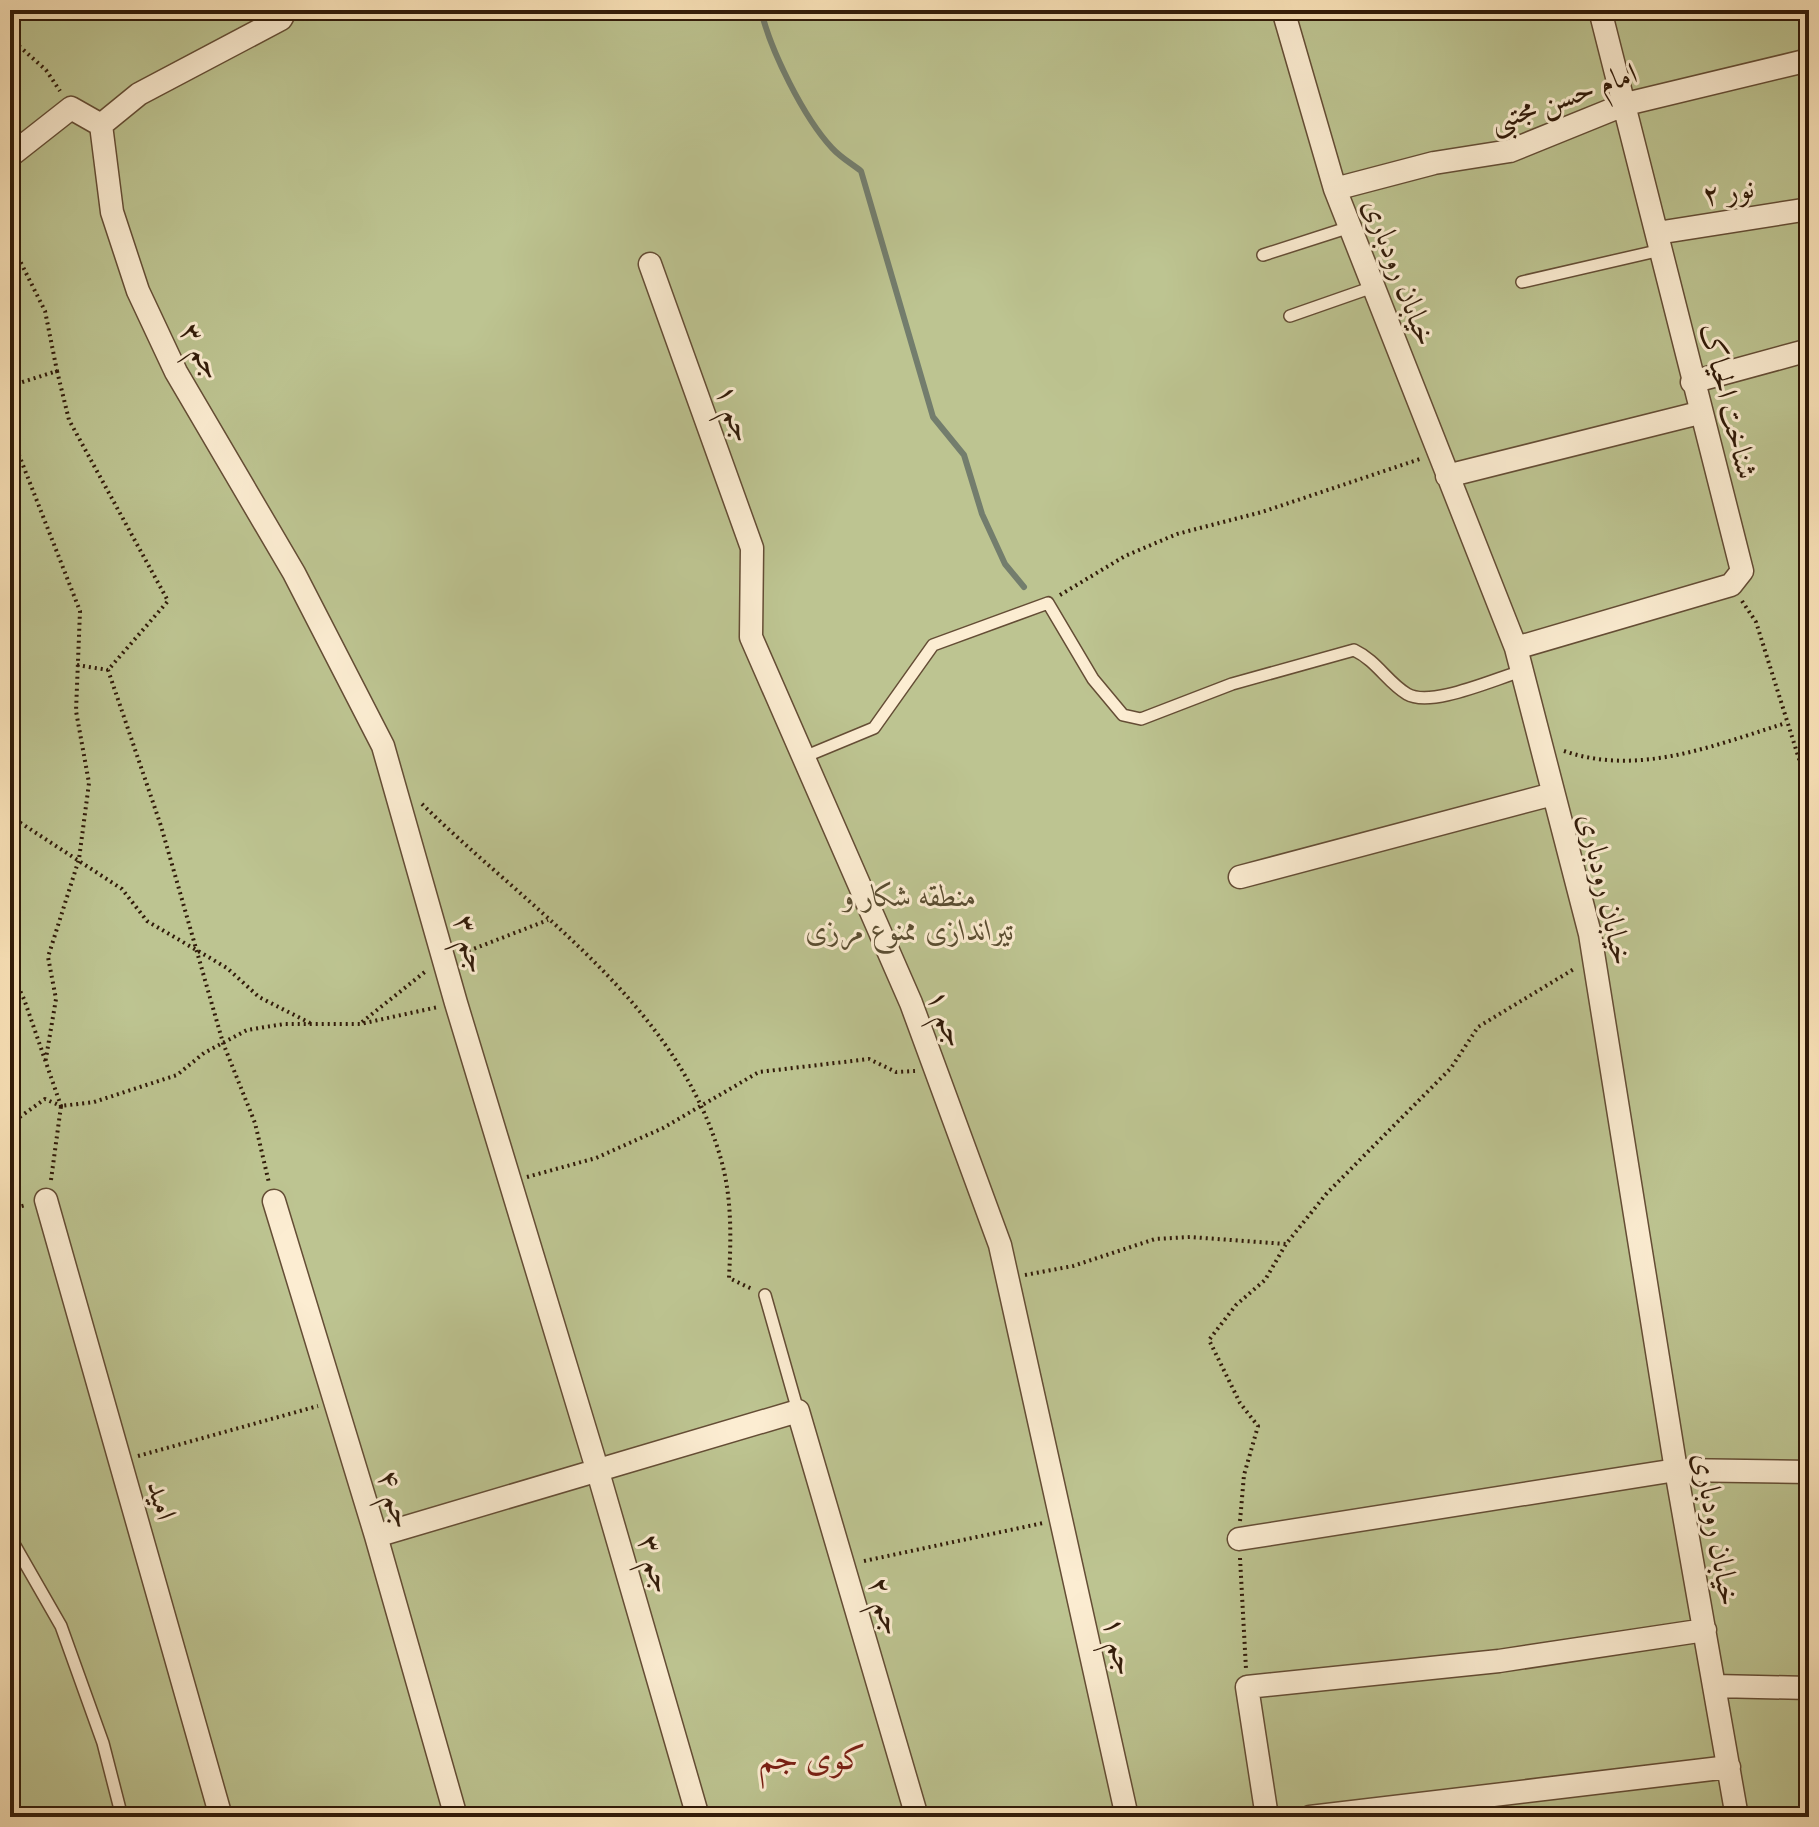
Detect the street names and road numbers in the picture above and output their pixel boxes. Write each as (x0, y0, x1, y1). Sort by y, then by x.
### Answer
street label: امام حسن مجتبی (1485, 56, 1644, 147)
street label: نور ٢ (1700, 170, 1757, 214)
street label: خیابان رودباری (1355, 194, 1444, 351)
street label: جم ۳ (163, 317, 231, 390)
street label: شناخت الحیاک (1692, 320, 1765, 483)
street label: جم ۱ (699, 379, 761, 450)
street label: خیابان رودباری (1571, 810, 1640, 969)
street label: جم ۳ (436, 911, 495, 980)
street label: جم ۱ (910, 984, 973, 1056)
street label: خیابان رودباری (1686, 1450, 1747, 1608)
street label: جم ۴ (361, 1466, 421, 1536)
street label: امید (139, 1476, 184, 1524)
street label: جم ۳ (621, 1531, 681, 1600)
street label: جم ۲ (851, 1573, 911, 1642)
street label: جم ۱ (1086, 1613, 1143, 1681)

